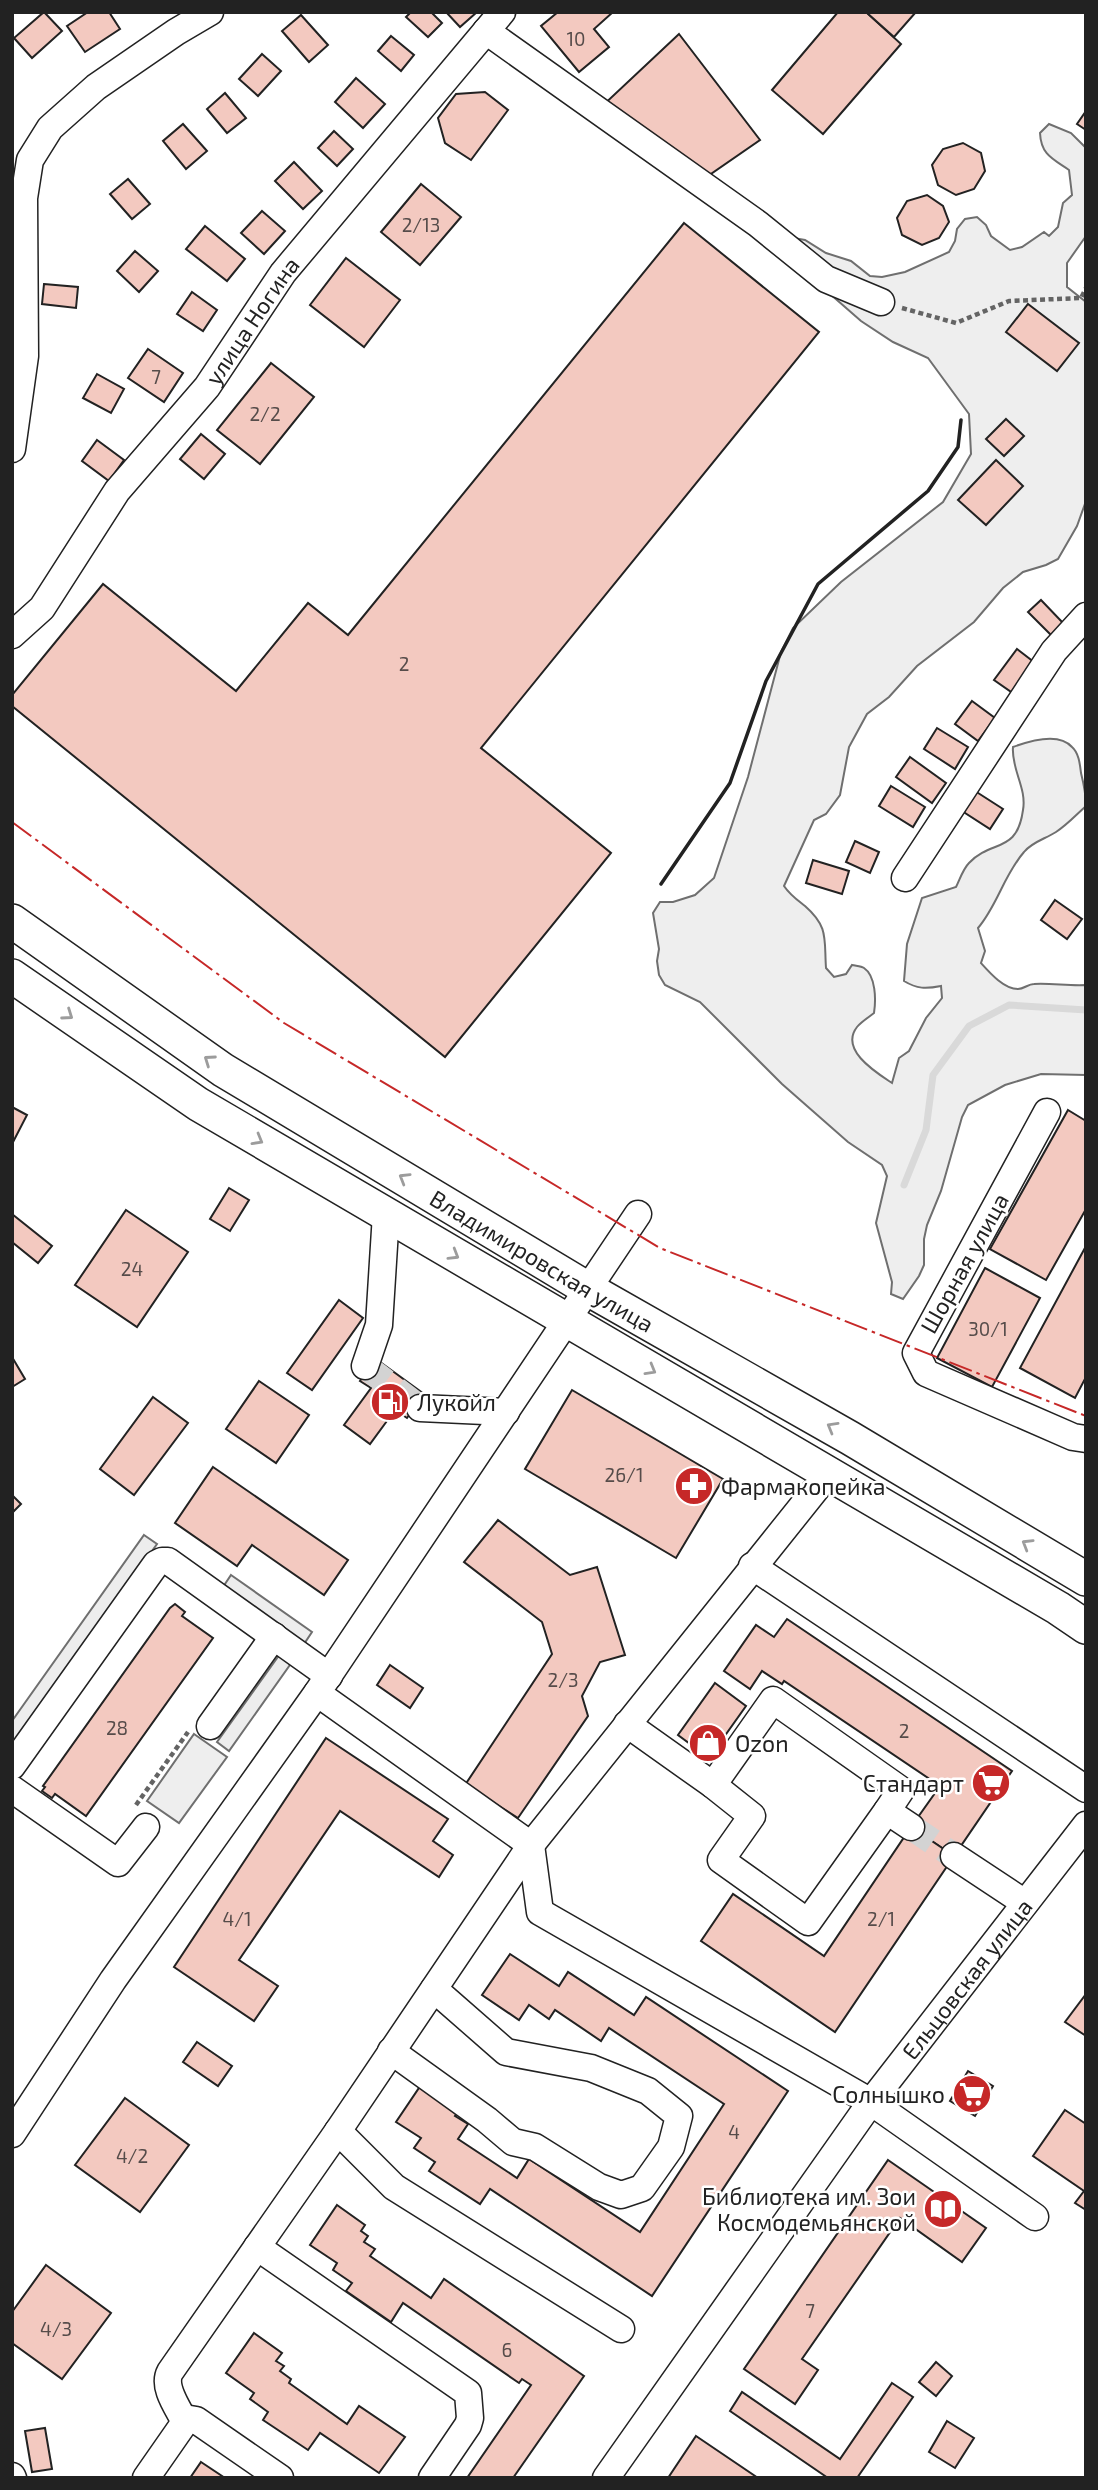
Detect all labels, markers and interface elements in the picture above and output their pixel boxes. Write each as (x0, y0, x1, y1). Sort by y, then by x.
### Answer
house number: 10 (566, 27, 586, 50)
house number: 2/13 (402, 213, 440, 236)
street label: улица Ногина (199, 251, 305, 390)
house number: 7 (151, 365, 161, 388)
house number: 2/2 (249, 402, 281, 425)
house number: 2 (399, 652, 409, 675)
one-way arrow (61, 1007, 74, 1020)
one-way arrow (204, 1056, 217, 1068)
one-way arrow (251, 1131, 264, 1144)
one-way arrow (398, 1173, 411, 1186)
street label: Владимировская улица (425, 1184, 659, 1338)
street label: Шорная улица (914, 1188, 1015, 1338)
one-way arrow (447, 1247, 460, 1260)
house number: 24 (121, 1257, 143, 1280)
house number: 30/1 (968, 1317, 1008, 1340)
one-way arrow (643, 1362, 656, 1375)
fuel station icon: Лукойл (369, 1381, 411, 1423)
place label: Лукойл (417, 1388, 496, 1417)
one-way arrow (826, 1422, 839, 1435)
house number: 26/1 (605, 1463, 643, 1486)
pharmacy icon: Фармакопейка (673, 1465, 715, 1507)
place label: Фармакопейка (721, 1472, 885, 1500)
one-way arrow (1022, 1539, 1035, 1552)
house number: 2/3 (547, 1668, 579, 1691)
house number: 28 (106, 1716, 128, 1739)
house number: 2 (899, 1719, 909, 1742)
shop icon: Ozon (687, 1722, 729, 1764)
place label: Ozon (735, 1729, 789, 1757)
supermarket icon: Стандарт (970, 1762, 1012, 1804)
place label: Стандарт (863, 1769, 964, 1797)
street label: Ельцовская улица (896, 1893, 1038, 2065)
house number: 4/1 (222, 1907, 252, 1930)
house number: 2/1 (867, 1907, 895, 1930)
supermarket icon: Солнышко (951, 2073, 993, 2115)
place label: Солнышко (832, 2080, 945, 2108)
house number: 4 (728, 2120, 740, 2143)
house number: 4/2 (116, 2144, 148, 2167)
place label: Библиотека им. Зои Космодемьянской (702, 2182, 916, 2236)
library icon: Библиотека им. Зои Космодемьянской (922, 2188, 964, 2230)
house number: 7 (805, 2299, 815, 2322)
house number: 4/3 (40, 2317, 72, 2340)
house number: 6 (502, 2338, 512, 2361)

